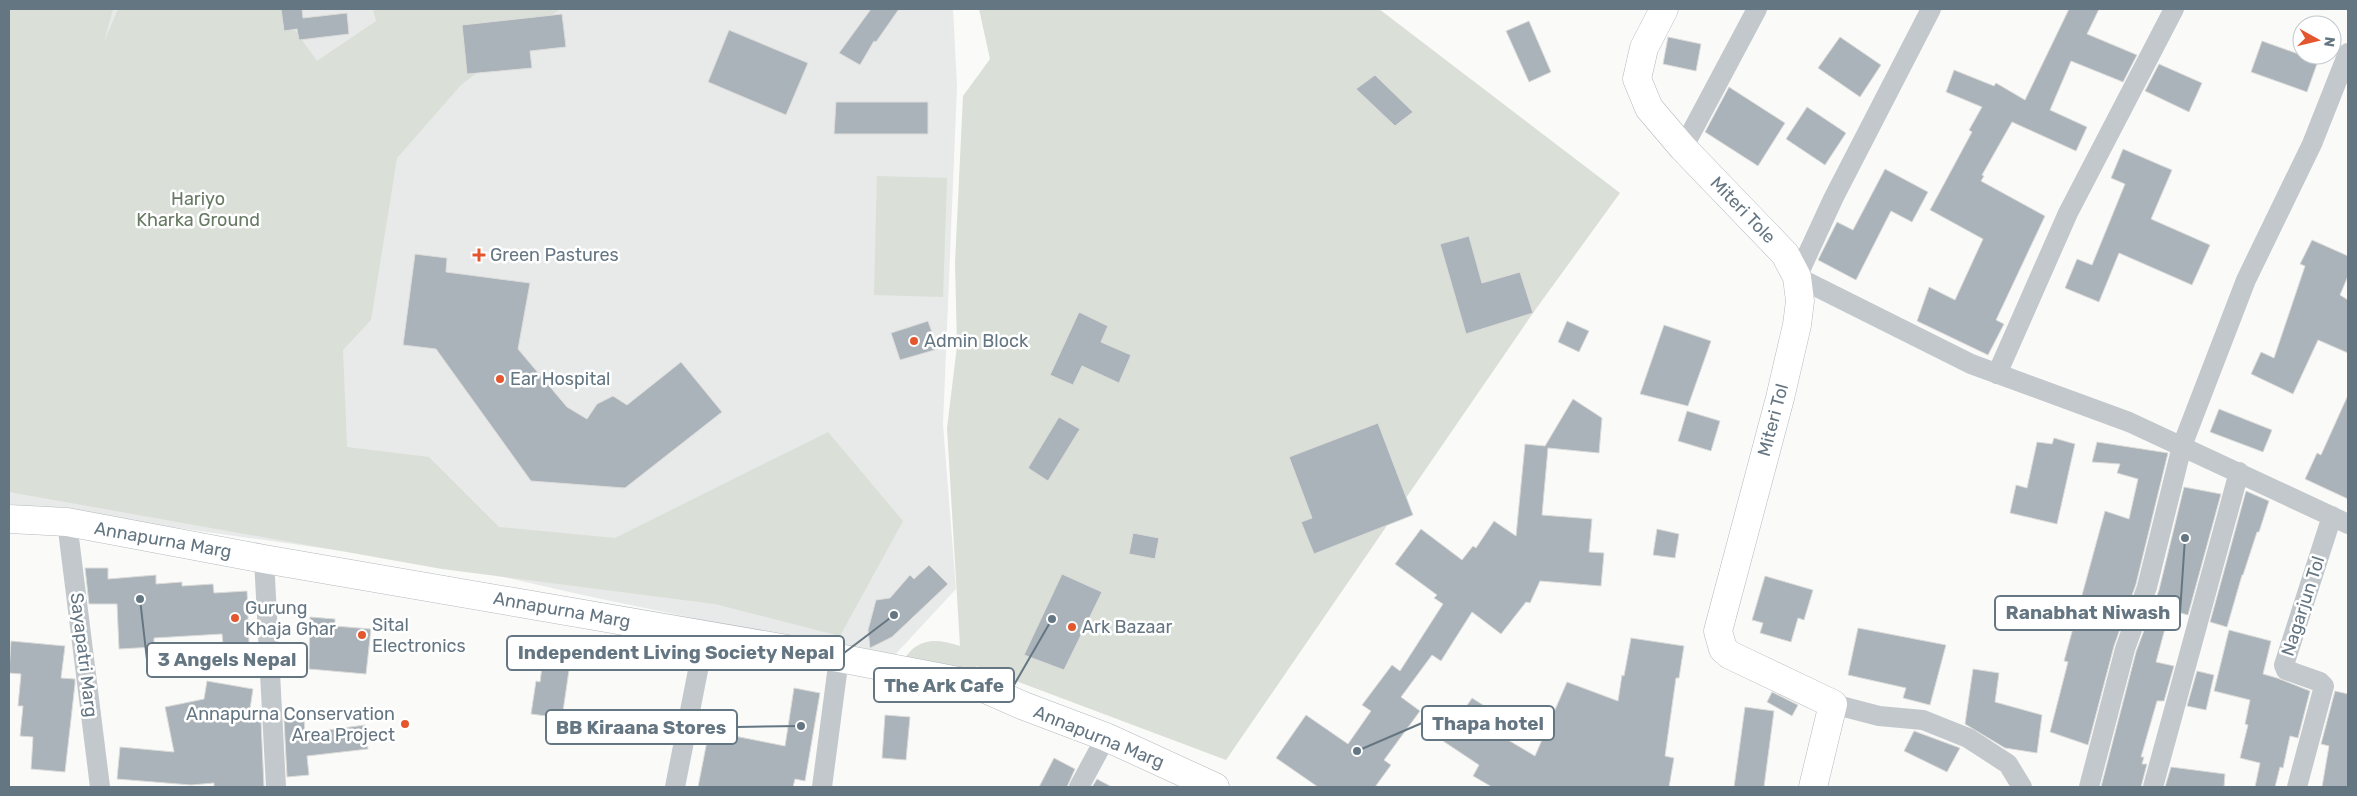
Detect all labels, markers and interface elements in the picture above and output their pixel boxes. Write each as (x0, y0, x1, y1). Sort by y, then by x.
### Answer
north arrow (2292, 15, 2342, 65)
text: N (2320, 36, 2338, 48)
street label: Miteri Tole (1706, 172, 1780, 248)
park label: Hariyo Kharka Ground (136, 188, 260, 231)
place label: Green Pastures (490, 244, 619, 266)
marker: Green Pastures (472, 248, 486, 262)
place label: Admin Block (924, 330, 1029, 352)
marker: Admin Block (908, 335, 920, 347)
place label: Ear Hospital (510, 368, 610, 390)
marker: Ear Hospital (494, 373, 506, 385)
street label: Miteri Tol (1753, 381, 1793, 459)
street label: Annapurna Marg (93, 517, 233, 563)
street label: Nagarjun Tol (2277, 553, 2329, 659)
street label: Annapurna Marg (492, 587, 632, 633)
street label: Sayapatri Marg (65, 591, 103, 719)
callout: Ranabhat Niwash (1995, 596, 2180, 630)
place label: Gurung Khaja Ghar (245, 597, 336, 640)
text: Ranabhat Niwash (2006, 601, 2170, 624)
marker: Gurung Khaja Ghar (229, 612, 241, 624)
place label: Sital Electronics (372, 614, 466, 657)
place label: Ark Bazaar (1082, 616, 1172, 638)
marker: Ark Bazaar (1066, 621, 1078, 633)
marker: Sital Electronics (356, 629, 368, 641)
callout: Independent Living Society Nepal (507, 636, 844, 670)
text: Independent Living Society Nepal (518, 641, 834, 664)
callout: 3 Angels Nepal (147, 643, 307, 677)
text: 3 Angels Nepal (158, 648, 296, 671)
callout: The Ark Cafe (874, 668, 1014, 702)
text: The Ark Cafe (884, 674, 1004, 697)
street label: Annapurna Marg (1030, 701, 1168, 773)
place label: Annapurna Conservation Area Project (186, 703, 395, 746)
callout: Thapa hotel (1422, 706, 1554, 740)
callout: BB Kiraana Stores (546, 710, 737, 744)
text: Thapa hotel (1432, 712, 1544, 735)
text: BB Kiraana Stores (556, 716, 726, 739)
marker: Annapurna Conservation Area Project (399, 718, 411, 730)

